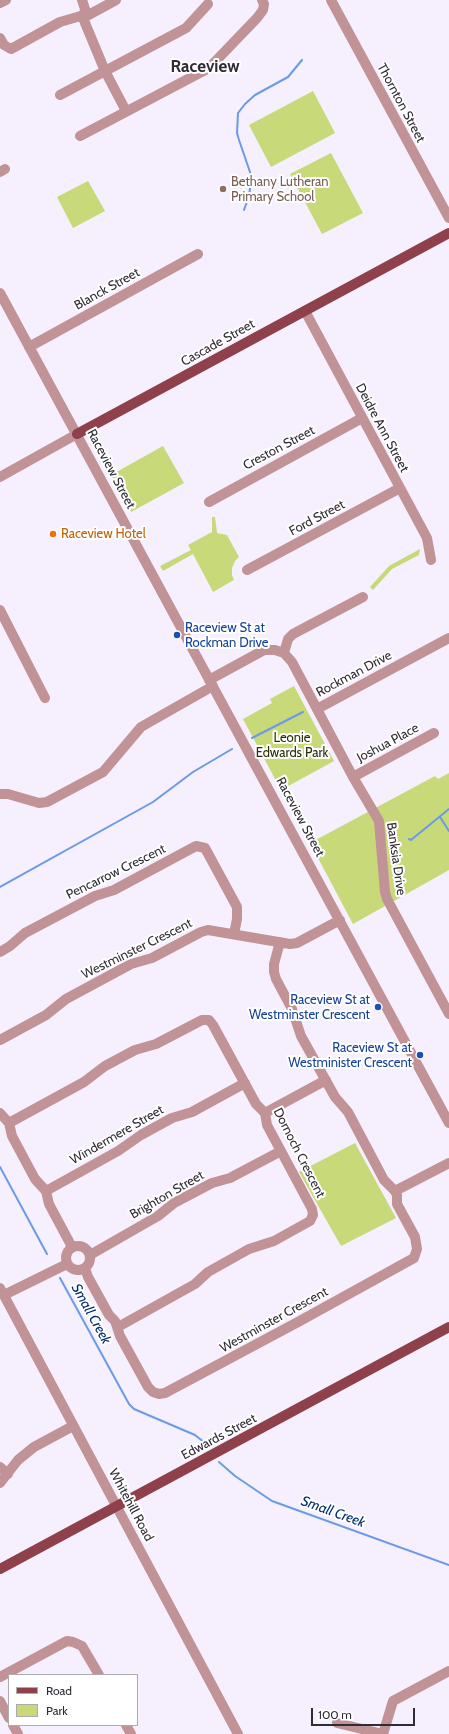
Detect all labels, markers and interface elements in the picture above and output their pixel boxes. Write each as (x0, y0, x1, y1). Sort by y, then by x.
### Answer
district label: Raceview (171, 57, 239, 77)
street label: Thornton Street (374, 61, 428, 145)
place label: Bethany Lutheran Primary School (231, 174, 328, 205)
marker: Bethany Lutheran Primary School (218, 184, 228, 194)
street label: Blanck Street (72, 265, 142, 313)
street label: Cascade Street (178, 316, 258, 370)
street label: Deidre Ann Street (352, 381, 412, 475)
street label: Creston Street (240, 423, 318, 473)
street label: Raceview Street (83, 426, 139, 512)
street label: Ford Street (286, 497, 348, 539)
place label: Raceview Hotel (61, 526, 146, 542)
marker: Raceview Hotel (48, 529, 58, 539)
place label: Raceview St at Rockman Drive (185, 620, 268, 651)
marker: Raceview St at Rockman Drive (172, 630, 182, 640)
street label: Rockman Drive (313, 648, 395, 700)
street label: Joshua Place (354, 720, 422, 766)
park label: Leonie Edwards Park (256, 730, 328, 761)
street label: Raceview Street (272, 774, 328, 860)
street label: Banksia Drive (383, 821, 409, 897)
street label: Pencarrow Crescent (64, 841, 168, 903)
street label: Westminster Crescent (79, 915, 195, 983)
place label: Raceview St at Westminster Crescent (249, 992, 370, 1023)
marker: Raceview St at Westminster Crescent (373, 1002, 383, 1012)
place label: Raceview St at Westminister Crescent (288, 1040, 412, 1071)
marker: Raceview St at Westminister Crescent (415, 1050, 425, 1060)
street label: Windermere Street (68, 1102, 166, 1168)
street label: Dornoch Crescent (270, 1105, 328, 1201)
street label: Brighton Street (127, 1167, 207, 1223)
water label: Small Creek (68, 1281, 114, 1347)
street label: Westminster Crescent (217, 1284, 331, 1356)
street label: Edwards Street (179, 1411, 259, 1463)
street label: Whitehill Road (105, 1466, 157, 1544)
water label: Small Creek (299, 1493, 367, 1531)
legend (8, 1674, 138, 1726)
text: Road (46, 1683, 72, 1698)
scale bar (313, 1700, 417, 1726)
text: Park (46, 1703, 68, 1718)
text: 100 m (318, 1707, 352, 1722)

